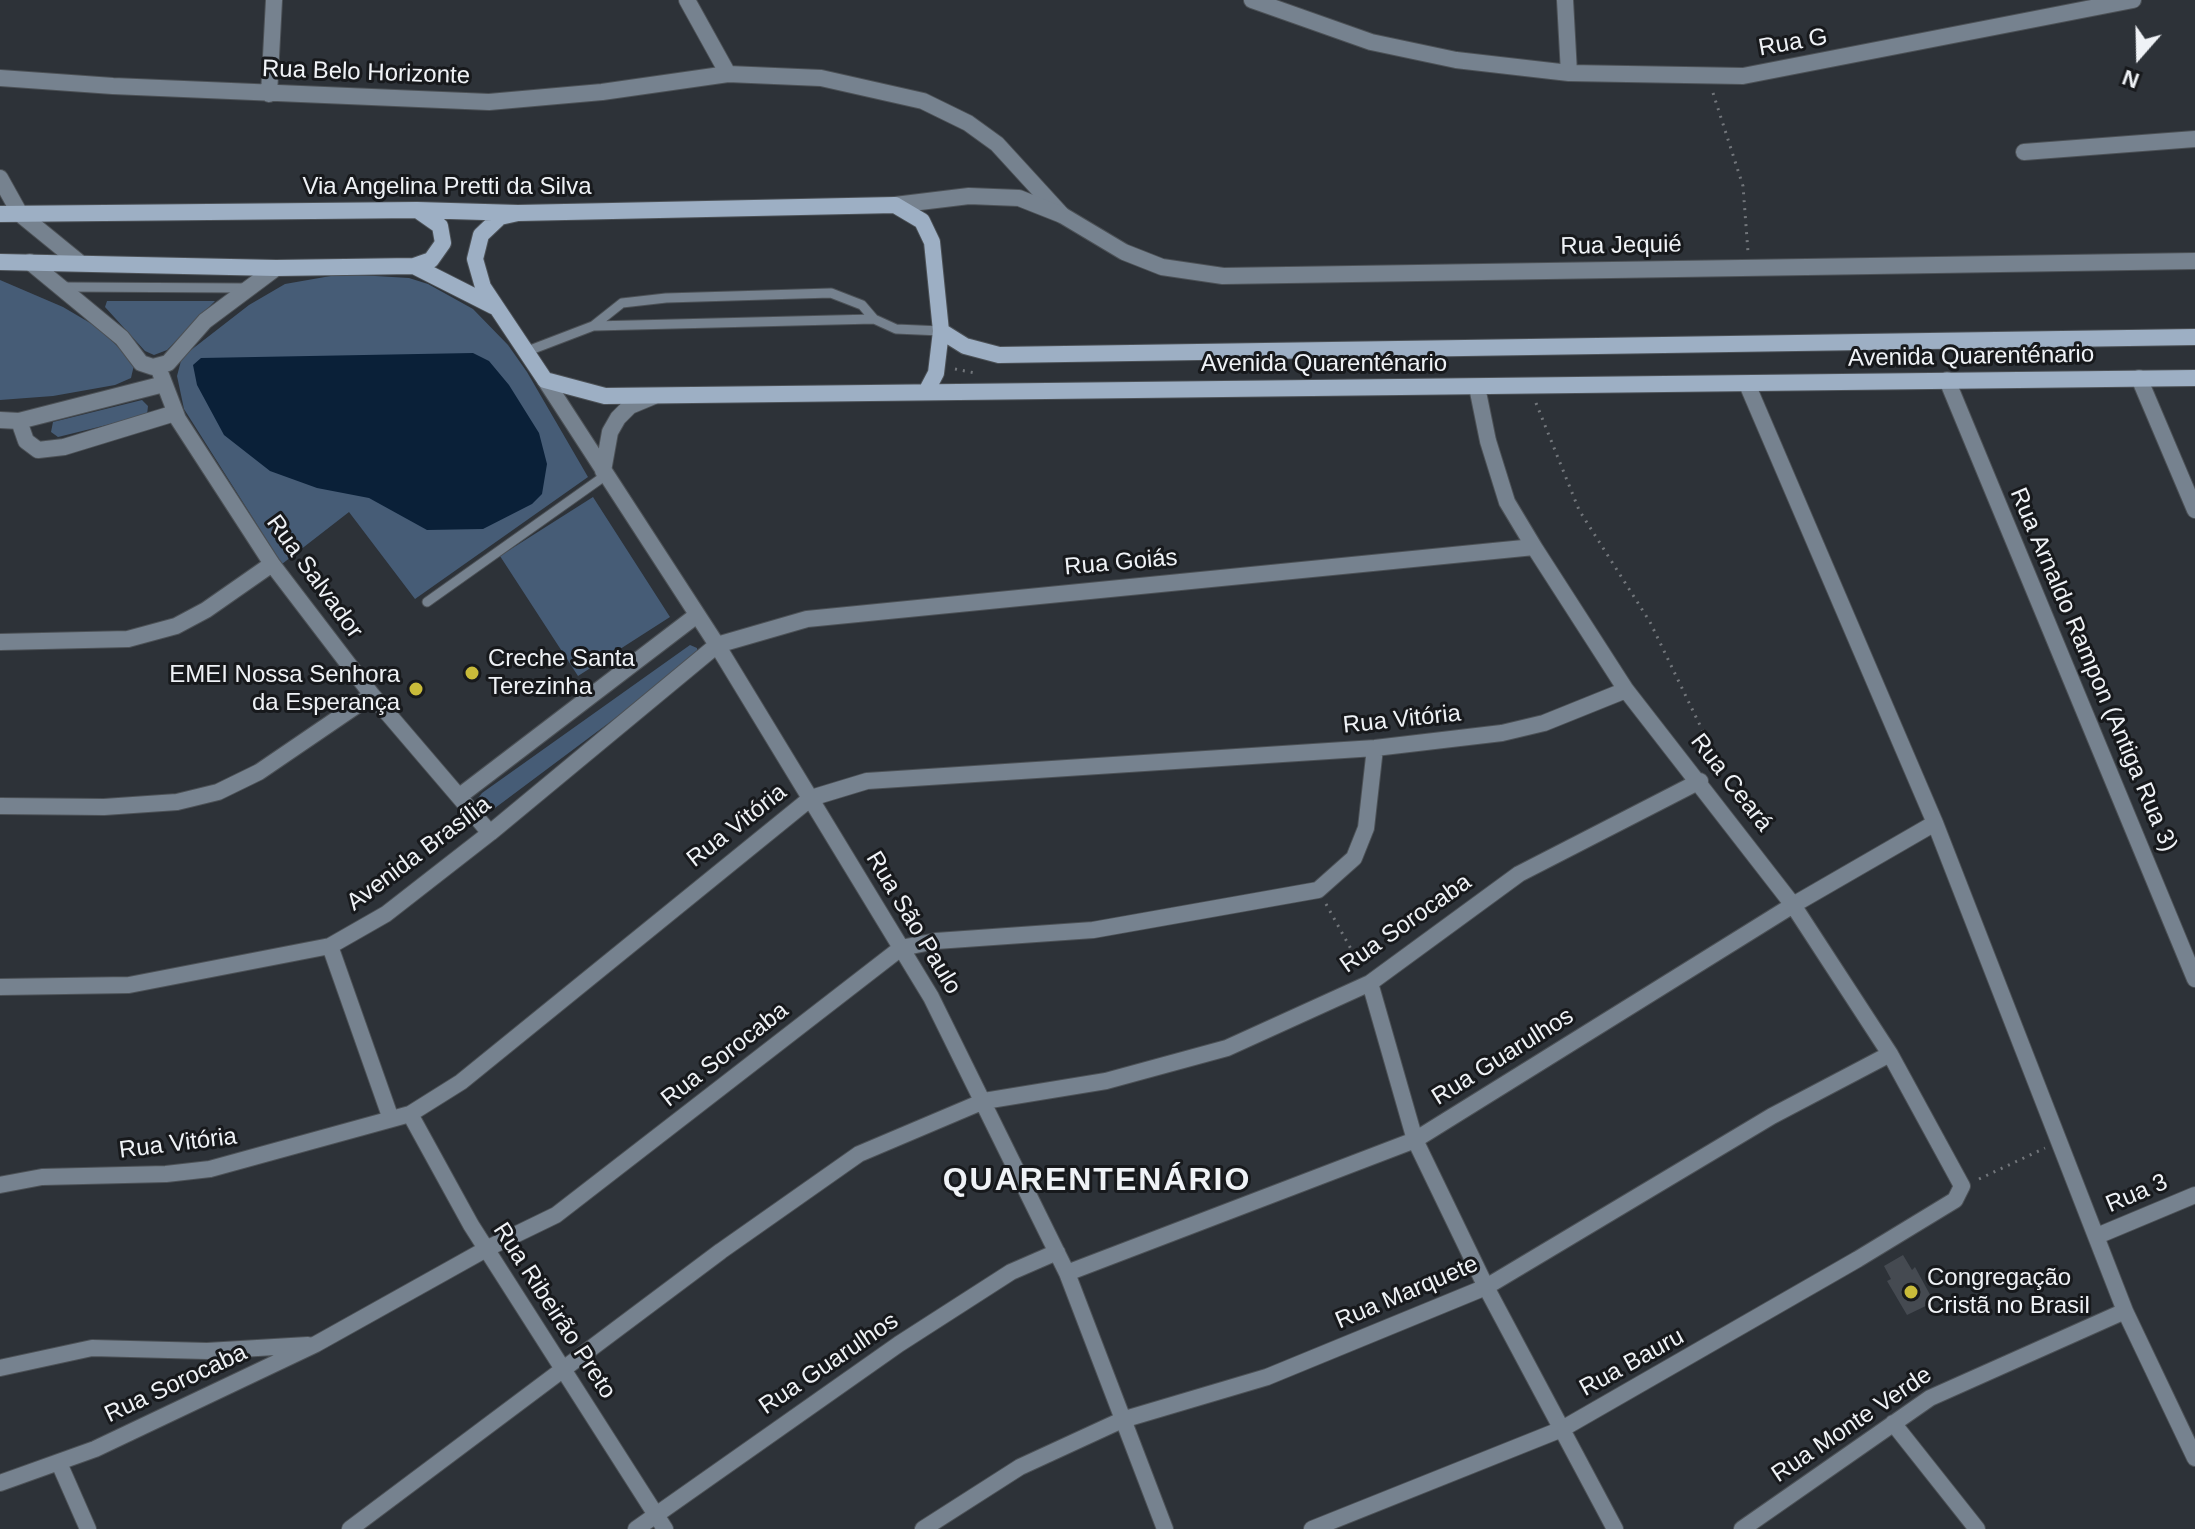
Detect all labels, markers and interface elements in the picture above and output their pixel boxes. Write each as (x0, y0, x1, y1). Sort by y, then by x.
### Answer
north arrow (2099, 16, 2179, 96)
street label: Rua G (1756, 23, 1830, 63)
street label: Rua Belo Horizonte (262, 55, 470, 91)
text: N (2119, 65, 2142, 93)
street label: Via Angelina Pretti da Silva (302, 173, 592, 201)
street label: Rua Jequié (1560, 231, 1682, 261)
street label: Avenida Quarenténario (1848, 340, 2094, 374)
street label: Avenida Quarenténario (1201, 350, 1447, 378)
street label: Rua Arnaldo Rampon (Antiga Rua 3) (2003, 484, 2183, 856)
street label: Rua Salvador (260, 510, 368, 644)
street label: Rua Goiás (1063, 544, 1179, 582)
place label: Creche Santa Terezinha (488, 645, 635, 701)
place label: EMEI Nossa Senhora da Esperança (169, 661, 400, 717)
marker: Creche Santa Terezinha (463, 664, 481, 682)
marker: EMEI Nossa Senhora da Esperança (407, 680, 425, 698)
street label: Rua Vitória (1342, 699, 1462, 741)
street label: Rua Ceará (1684, 728, 1778, 838)
street label: Rua Vitória (682, 778, 792, 874)
street label: Avenida Brasília (341, 790, 497, 918)
street label: Rua São Paulo (859, 846, 967, 1000)
street label: Rua Sorocaba (1335, 868, 1477, 980)
street label: Rua Sorocaba (656, 996, 794, 1114)
street label: Rua Guarulhos (1427, 1002, 1579, 1112)
street label: Rua Vitória (118, 1122, 238, 1166)
district label: QUARENTENÁRIO (943, 1162, 1251, 1200)
street label: Rua 3 (2102, 1168, 2172, 1220)
street label: Rua Ribeirão Preto (486, 1218, 622, 1404)
street label: Rua Marquete (1331, 1250, 1483, 1336)
place label: Congregação Cristã no Brasil (1927, 1264, 2090, 1320)
marker: Congregação Cristã no Brasil (1902, 1283, 1920, 1301)
street label: Rua Guarulhos (754, 1307, 904, 1421)
street label: Rua Bauru (1575, 1323, 1689, 1403)
street label: Rua Sorocaba (100, 1339, 252, 1429)
street label: Rua Monte Verde (1767, 1361, 1937, 1489)

